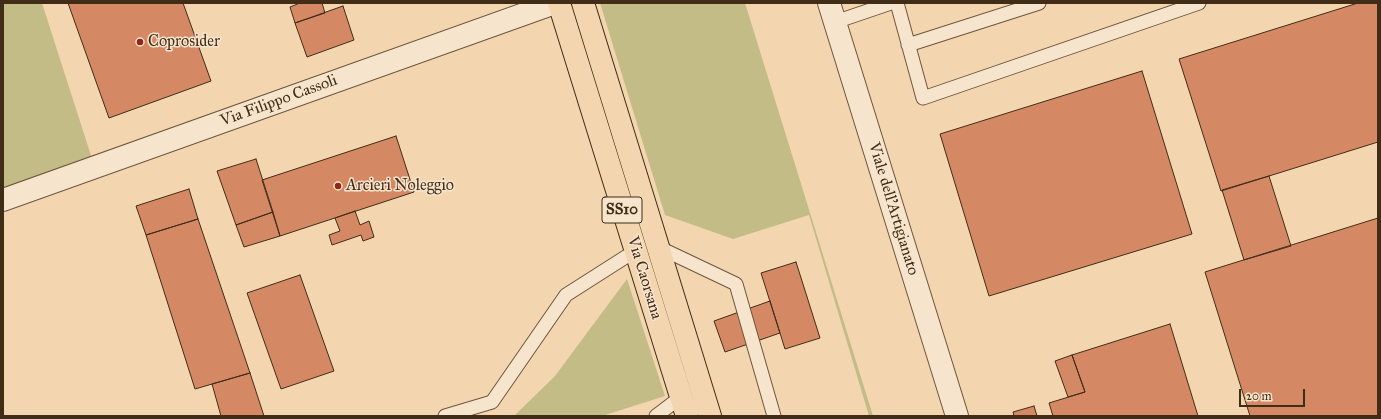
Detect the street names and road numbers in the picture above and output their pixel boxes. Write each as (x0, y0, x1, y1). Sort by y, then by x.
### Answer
street label: Via Filippo Cassoli (218, 71, 340, 131)
street label: Viale dell'Artigianato (864, 140, 922, 278)
road number: SS10 (602, 197, 642, 223)
street label: Via Caorsana (622, 234, 666, 322)

